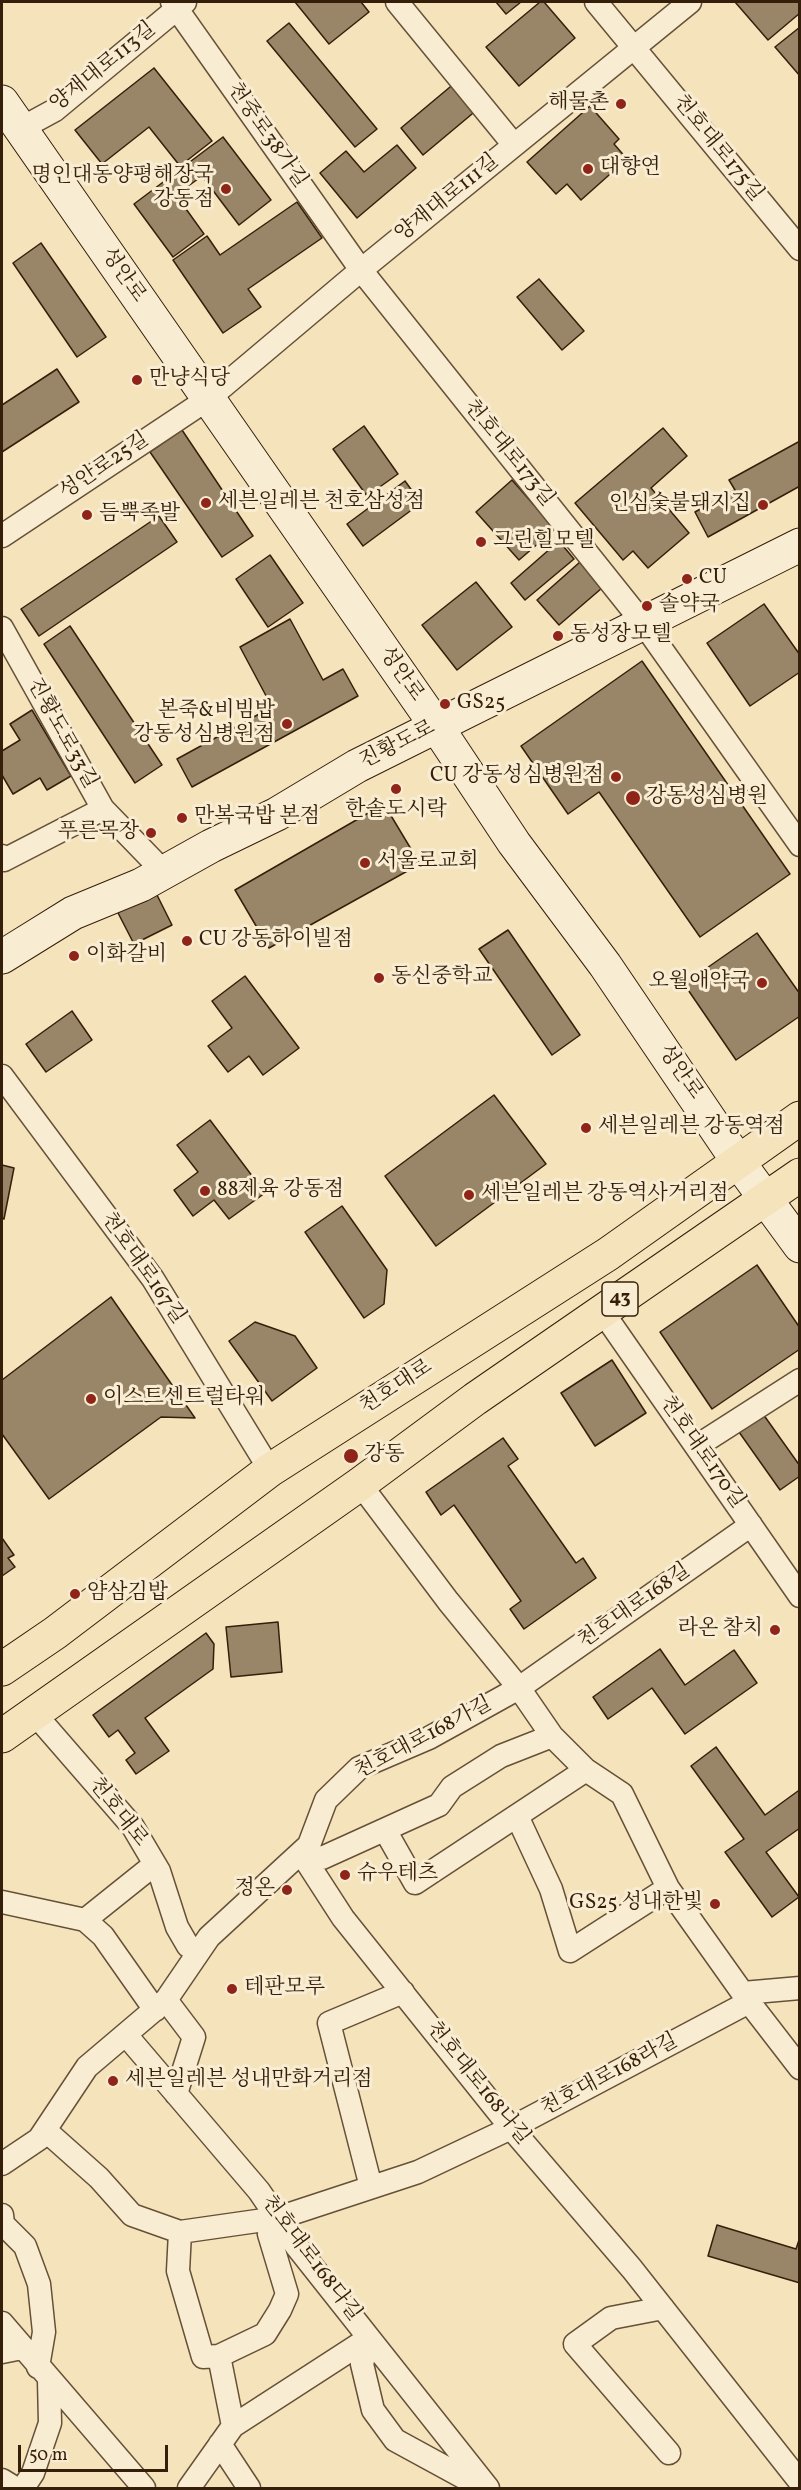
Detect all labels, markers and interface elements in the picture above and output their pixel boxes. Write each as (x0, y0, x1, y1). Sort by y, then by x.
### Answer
street label: 양재대로113길 (46, 18, 162, 118)
street label: 천중로38가길 (220, 78, 312, 194)
place label: 해물촌 (548, 91, 609, 117)
street label: 천호대로175길 (666, 91, 768, 207)
marker: 해물촌 (614, 97, 628, 111)
street label: 양재대로111길 (391, 150, 505, 248)
place label: 대향연 (600, 156, 661, 182)
marker: 대향연 (581, 162, 595, 176)
place label: 명인대동양평해장국 강동점 (31, 164, 214, 214)
marker: 명인대동양평해장국 강동점 (219, 182, 233, 196)
street label: 성안로 (94, 244, 150, 308)
place label: 만냥식당 (149, 367, 230, 393)
marker: 만냥식당 (130, 373, 144, 387)
street label: 천호대로173길 (457, 396, 559, 512)
street label: 성안로25길 (55, 428, 155, 506)
place label: 세븐일레븐 천호삼성점 (218, 490, 425, 516)
place label: 인심숯불돼지집 (609, 492, 751, 518)
marker: 세븐일레븐 천호삼성점 (199, 496, 213, 510)
marker: 인심숯불돼지집 (756, 498, 770, 512)
place label: 듬뿍족발 (99, 502, 180, 528)
marker: 듬뿍족발 (80, 508, 94, 522)
place label: 그린힐모텔 (493, 529, 594, 555)
marker: 그린힐모텔 (474, 535, 488, 549)
place label: CU (699, 566, 727, 592)
marker: CU (680, 572, 694, 586)
place label: 솔약국 (659, 593, 720, 619)
marker: 솔약국 (640, 599, 654, 613)
place label: 동성장모텔 (570, 623, 671, 649)
marker: 동성장모텔 (551, 629, 565, 643)
street label: 성안로 (372, 643, 428, 707)
street label: 진황도로33길 (20, 674, 102, 794)
place label: GS25 (457, 691, 505, 717)
marker: GS25 (438, 697, 452, 711)
place label: 본죽&비빔밥 강동성심병원점 (133, 699, 275, 749)
street label: 진황도로 (356, 716, 440, 776)
marker: 본죽&비빔밥 강동성심병원점 (280, 717, 294, 731)
place label: CU 강동성심병원점 (430, 764, 604, 790)
marker: CU 강동성심병원점 (609, 770, 623, 784)
marker: 한솥도시락 (389, 782, 403, 796)
place label: 강동성심병원 (646, 785, 768, 811)
marker: 강동성심병원 (624, 789, 642, 807)
place label: 한솥도시락 (345, 798, 447, 824)
place label: 만복국밥 본점 (194, 805, 320, 831)
marker: 만복국밥 본점 (175, 811, 189, 825)
place label: 푸른목장 (58, 820, 139, 846)
marker: 푸른목장 (144, 826, 158, 840)
place label: 서울로교회 (377, 850, 478, 876)
marker: 서울로교회 (358, 856, 372, 870)
place label: CU 강동하이빌점 (199, 928, 353, 954)
marker: CU 강동하이빌점 (180, 934, 194, 948)
place label: 이화갈비 (86, 943, 167, 969)
marker: 이화갈비 (67, 949, 81, 963)
place label: 동신중학교 (391, 965, 492, 991)
place label: 오월애약국 (649, 970, 750, 996)
marker: 동신중학교 (372, 971, 386, 985)
marker: 오월애약국 (755, 976, 769, 990)
street label: 성안로 (651, 1041, 707, 1105)
place label: 세븐일레븐 강동역점 (598, 1115, 785, 1141)
marker: 세븐일레븐 강동역점 (579, 1121, 593, 1135)
place label: 88제육 강동점 (217, 1178, 344, 1204)
place label: 세븐일레븐 강동역사거리점 (481, 1182, 729, 1208)
marker: 88제육 강동점 (198, 1184, 212, 1198)
marker: 세븐일레븐 강동역사거리점 (462, 1188, 476, 1202)
street label: 천호대로167길 (94, 1208, 190, 1330)
road number: 43 (602, 1282, 638, 1316)
street label: 천호대로 (356, 1355, 438, 1421)
place label: 이스트센트럴타워 (103, 1386, 265, 1412)
marker: 이스트센트럴타워 (84, 1392, 98, 1406)
street label: 천호대로170길 (653, 1392, 749, 1514)
place label: 강동 (364, 1443, 405, 1469)
marker: 강동 (342, 1447, 360, 1465)
street label: 천호대로168길 (574, 1559, 696, 1655)
place label: 얌삼김밥 (87, 1581, 168, 1607)
marker: 얌삼김밥 (68, 1587, 82, 1601)
place label: 라온 참치 (678, 1617, 763, 1643)
marker: 라온 참치 (768, 1623, 782, 1637)
street label: 천호대로168가길 (351, 1692, 497, 1786)
street label: 천호대로 (82, 1773, 152, 1853)
place label: 슈우테츠 (357, 1862, 438, 1888)
marker: 슈우테츠 (338, 1868, 352, 1882)
place label: 정온 (234, 1877, 275, 1903)
marker: 정온 (280, 1883, 294, 1897)
place label: GS25 성내한빛 (569, 1891, 703, 1917)
marker: GS25 성내한빛 (708, 1897, 722, 1911)
place label: 테판모루 (244, 1976, 325, 2002)
marker: 테판모루 (225, 1982, 239, 1996)
street label: 천호대로168나길 (420, 2017, 534, 2151)
street label: 천호대로168라길 (537, 2029, 683, 2123)
place label: 세븐일레븐 성내만화거리점 (125, 2068, 373, 2094)
marker: 세븐일레븐 성내만화거리점 (106, 2074, 120, 2088)
street label: 천호대로168다길 (254, 2191, 366, 2327)
scale bar (21, 2433, 171, 2471)
text: 50 m (29, 2443, 68, 2468)

